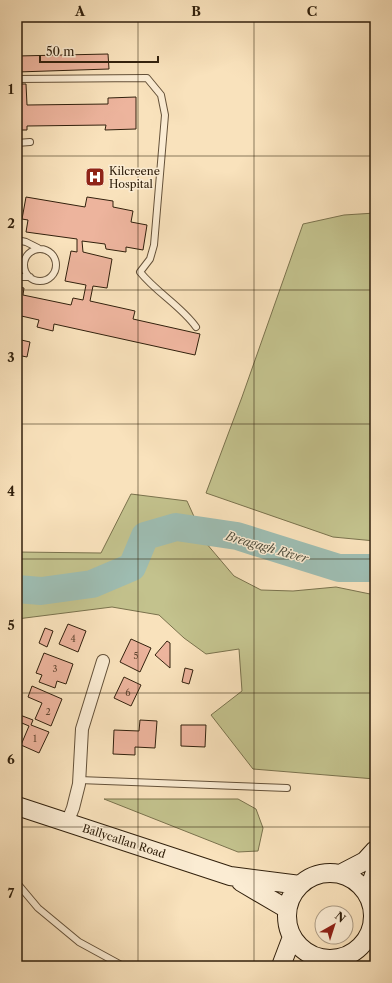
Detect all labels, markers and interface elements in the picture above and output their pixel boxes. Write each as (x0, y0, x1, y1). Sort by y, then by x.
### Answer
text: A (74, 3, 86, 19)
text: B (191, 3, 201, 19)
text: C (307, 3, 317, 19)
scale bar (40, 38, 158, 64)
text: 50 m (46, 44, 75, 59)
text: 1 (8, 81, 14, 97)
place label: Kilcreene Hospital (109, 164, 160, 191)
hospital icon: Kilcreene Hospital (84, 166, 106, 188)
text: 2 (7, 215, 15, 231)
text: 3 (7, 349, 15, 365)
text: 4 (7, 483, 15, 499)
water label: Breagagh River (223, 528, 311, 566)
text: 5 (7, 617, 15, 633)
house number: 4 (70, 633, 76, 644)
house number: 5 (134, 650, 139, 661)
house number: 3 (53, 663, 58, 674)
house number: 6 (125, 687, 131, 698)
house number: 2 (45, 706, 51, 717)
house number: 1 (33, 733, 37, 744)
text: 6 (7, 751, 15, 767)
street label: Ballycallan Road (81, 821, 168, 861)
text: 7 (8, 885, 15, 901)
north arrow (314, 905, 354, 945)
text: N (332, 909, 349, 926)

